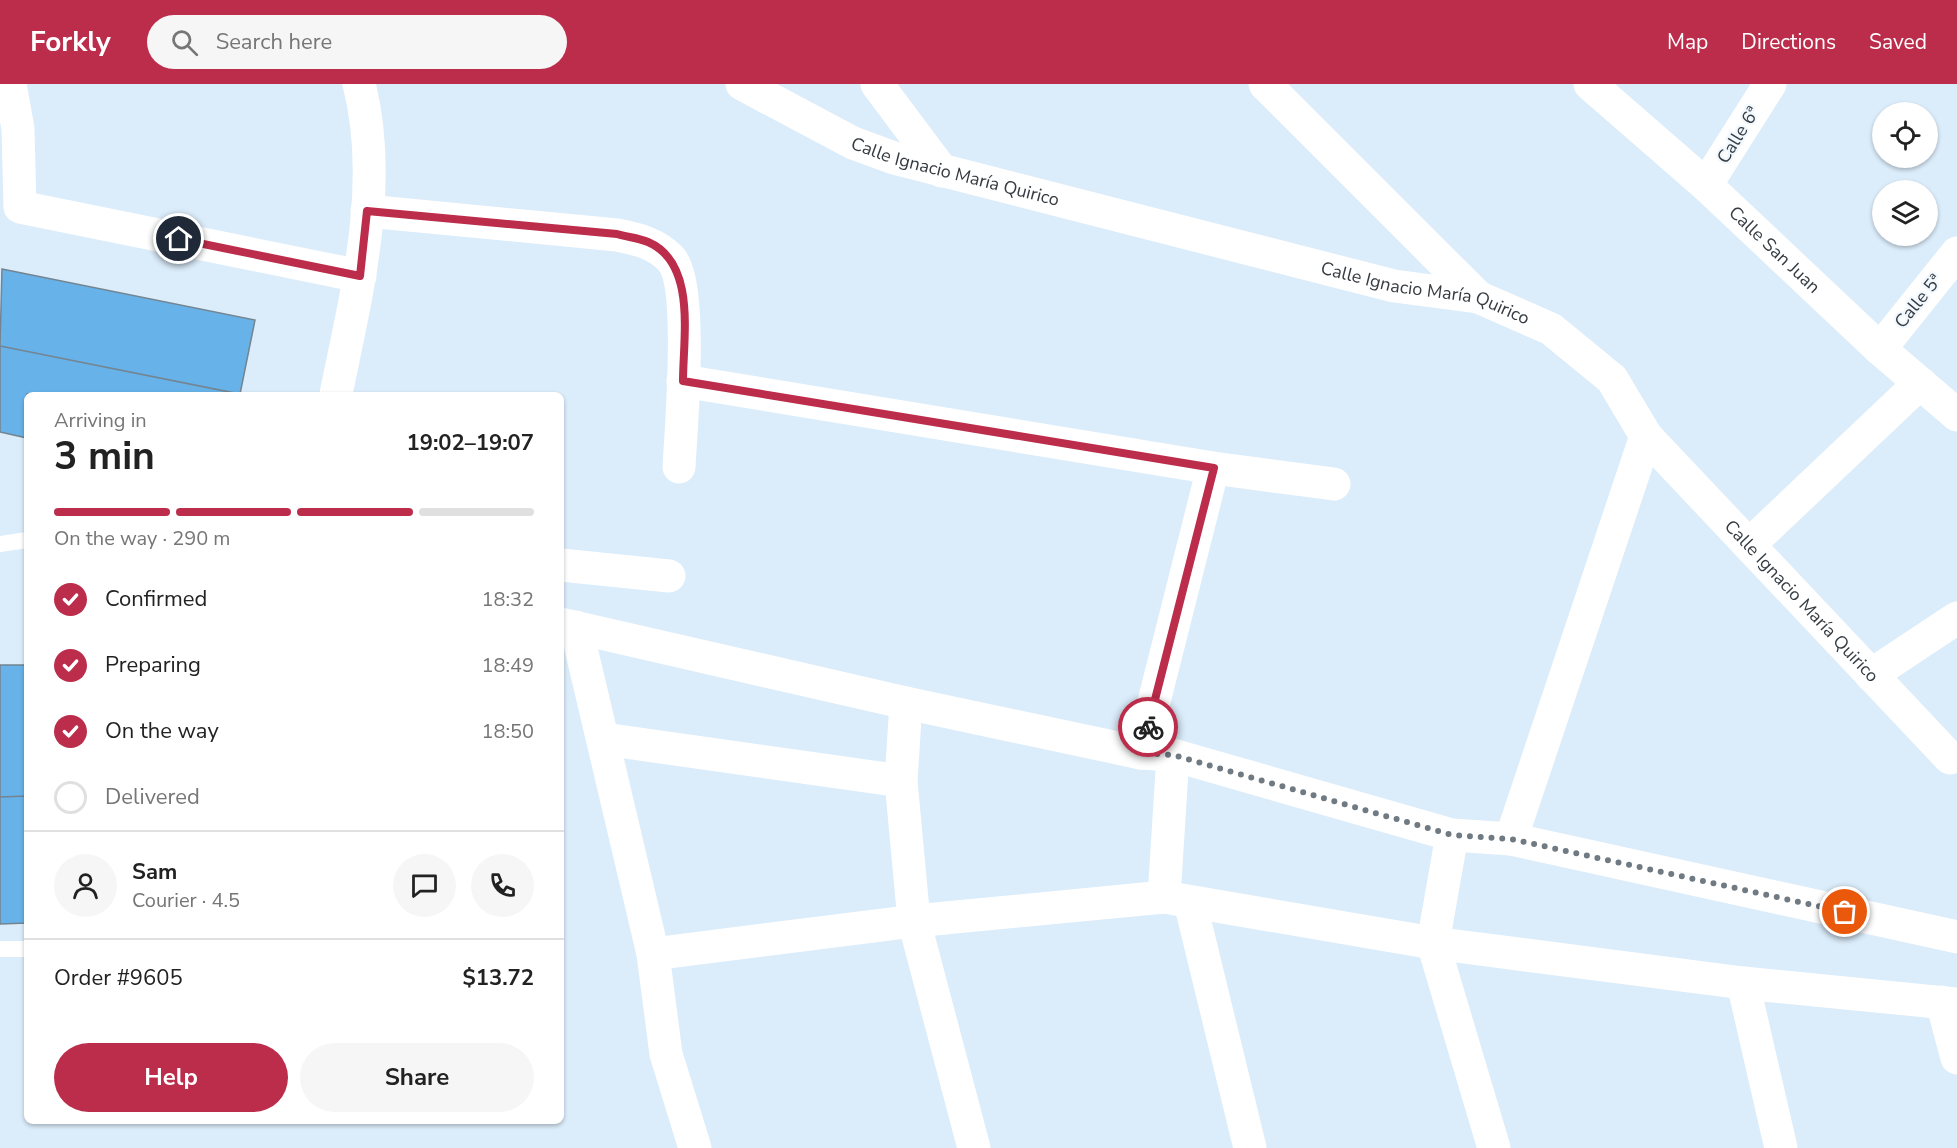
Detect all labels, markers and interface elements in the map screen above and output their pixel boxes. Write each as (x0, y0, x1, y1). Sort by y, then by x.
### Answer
search box (147, 15, 567, 69)
text: Forkly (30, 23, 111, 61)
icon: search (168, 26, 201, 59)
text: Search here (216, 27, 332, 57)
text: Map (1667, 28, 1708, 56)
text: Directions (1741, 28, 1836, 56)
text: Saved (1869, 28, 1927, 56)
street label: Calle 6ª (1711, 102, 1765, 168)
map controls (1872, 102, 1938, 246)
button: locate (1872, 102, 1938, 168)
street label: Calle Ignacio María Quirico (848, 131, 1062, 212)
button: layers (1872, 180, 1938, 246)
street label: Calle San Juan (1724, 201, 1825, 299)
pin (153, 213, 204, 264)
icon: home (162, 222, 195, 255)
street label: Calle Ignacio María Quirico (1318, 256, 1533, 330)
street label: Calle 5ª (1889, 269, 1947, 333)
text: Arriving in (54, 407, 147, 434)
text: 19:02–19:07 (406, 428, 534, 458)
text: 3 min (54, 430, 155, 483)
street label: Calle Ignacio María Quirico (1719, 515, 1884, 687)
text: On the way · 290 m (54, 525, 230, 552)
icon: check (54, 583, 87, 616)
text: Confirmed (105, 584, 207, 614)
text: 18:32 (481, 586, 534, 613)
icon: check (54, 649, 87, 682)
text: Preparing (105, 650, 201, 680)
text: 18:49 (481, 652, 534, 679)
courier (1118, 697, 1178, 757)
icon: bike (1132, 711, 1165, 744)
icon: check (54, 715, 87, 748)
text: On the way (105, 716, 219, 746)
text: 18:50 (481, 718, 534, 745)
text: Delivered (105, 782, 200, 812)
button: person (54, 854, 117, 917)
button: chat (393, 854, 456, 917)
button: phone (471, 854, 534, 917)
text: Sam (132, 857, 177, 887)
pin (1819, 886, 1870, 937)
text: Courier · 4.5 (132, 887, 240, 914)
icon: bag (1828, 895, 1861, 928)
text: Order #9605 (54, 963, 183, 993)
text: $13.72 (463, 963, 534, 993)
button: Help (54, 1043, 288, 1112)
button: Share (300, 1043, 534, 1112)

